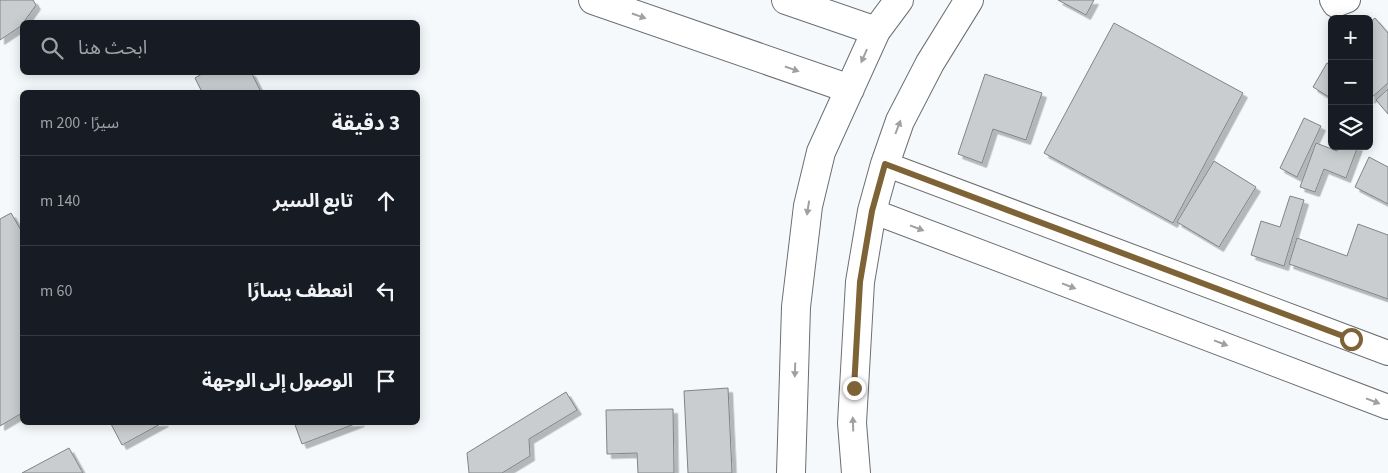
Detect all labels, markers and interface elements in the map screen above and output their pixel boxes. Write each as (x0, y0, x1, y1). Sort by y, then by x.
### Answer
one-way arrow (631, 13, 646, 20)
map controls (1328, 15, 1373, 150)
button: + (1328, 15, 1373, 60)
search box (20, 20, 420, 75)
icon: search (38, 34, 66, 62)
text: ابحث هنا (78, 35, 147, 62)
one-way arrow (860, 49, 868, 63)
button: − (1328, 60, 1373, 105)
one-way arrow (785, 66, 800, 73)
button: layers (1328, 105, 1373, 150)
text: 3 دقيقة (332, 108, 400, 138)
text: سيرًا · 200 m (40, 112, 119, 134)
one-way arrow (895, 120, 902, 135)
icon: ahead (372, 187, 400, 215)
text: تابع السير (273, 188, 353, 215)
text: 140 m (40, 190, 80, 212)
one-way arrow (804, 200, 812, 216)
one-way arrow (910, 224, 925, 232)
icon: left (372, 277, 400, 305)
text: انعطف يسارًا (247, 278, 353, 305)
text: 60 m (40, 280, 72, 302)
one-way arrow (1062, 282, 1077, 290)
route start (1340, 328, 1363, 351)
one-way arrow (1214, 340, 1228, 348)
one-way arrow (790, 362, 798, 378)
icon: arrive (372, 367, 400, 395)
text: الوصول إلى الوجهة (202, 368, 353, 395)
route end (843, 377, 866, 400)
one-way arrow (1366, 397, 1381, 405)
one-way arrow (848, 416, 856, 432)

